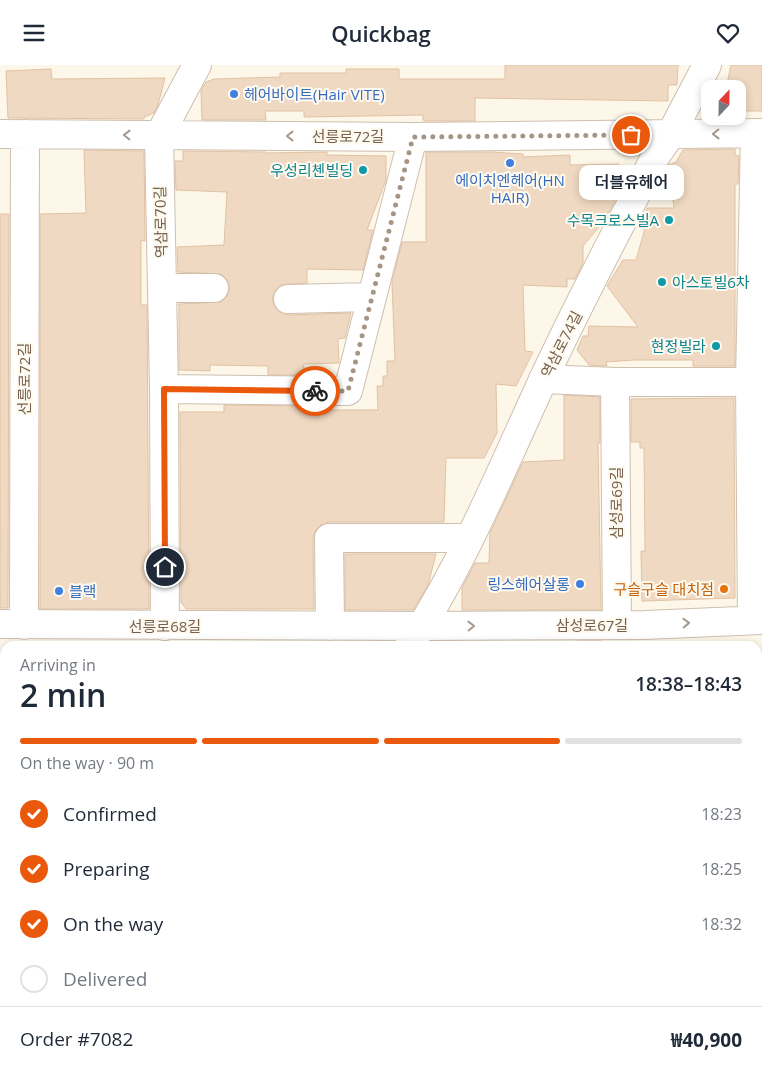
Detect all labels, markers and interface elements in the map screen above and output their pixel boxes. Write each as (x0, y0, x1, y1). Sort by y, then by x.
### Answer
text: Quickbag (331, 18, 431, 48)
icon: menu (20, 19, 48, 47)
icon: heart (714, 19, 742, 47)
north arrow (701, 80, 746, 125)
map controls (701, 80, 746, 125)
place label: 헤어바이트(Hair VITE) (244, 84, 385, 104)
marker: 헤어바이트(Hair VITE) (228, 88, 240, 100)
pin (610, 114, 652, 156)
icon: bag (617, 121, 645, 149)
street label: 선릉로72길 (312, 126, 384, 146)
one-way arrow (712, 128, 720, 139)
one-way arrow (123, 130, 130, 140)
one-way arrow (285, 131, 293, 141)
marker: 에이치엔헤어(HN HAIR) (504, 157, 516, 169)
place label: 우성리첸빌딩 (270, 160, 353, 180)
marker: 우성리첸빌딩 (357, 164, 369, 176)
callout: 더블유헤어 (578, 165, 684, 200)
place label: 에이치엔헤어(HN HAIR) (455, 170, 565, 207)
text: 더블유헤어 (595, 171, 668, 193)
street label: 역삼로70길 (149, 186, 171, 258)
place label: 수목크로스빌A (567, 210, 660, 230)
marker: 수목크로스빌A (663, 214, 675, 226)
place label: 아스토빌6차 (672, 272, 750, 292)
marker: 아스토빌6차 (656, 276, 668, 288)
street label: 역삼로74길 (536, 307, 586, 381)
place label: 현정빌라 (651, 336, 706, 356)
marker: 현정빌라 (710, 340, 722, 352)
street label: 선릉로72길 (14, 343, 34, 415)
courier (290, 366, 340, 416)
icon: bike (301, 377, 329, 405)
street label: 삼성로69길 (606, 467, 626, 539)
pin (144, 546, 186, 588)
icon: home (151, 553, 179, 581)
place label: 링스헤어살롱 (487, 574, 570, 594)
marker: 링스헤어살롱 (574, 578, 586, 590)
place label: 구슬구슬 대치점 (614, 579, 714, 599)
place label: 블랙 (69, 581, 97, 601)
marker: 구슬구슬 대치점 (718, 583, 730, 595)
marker: 블랙 (53, 585, 65, 597)
street label: 삼성로67길 (556, 615, 628, 635)
street label: 선릉로68길 (129, 616, 201, 636)
one-way arrow (682, 618, 690, 628)
one-way arrow (468, 621, 475, 631)
text: Arriving in (20, 654, 96, 676)
text: 18:38–18:43 (635, 671, 742, 697)
text: 2 min (20, 673, 106, 716)
text: On the way · 90 m (20, 752, 154, 774)
icon: check (20, 800, 48, 828)
text: Confirmed (63, 801, 157, 827)
text: 18:23 (701, 803, 742, 825)
icon: check (20, 855, 48, 883)
text: Preparing (63, 856, 150, 882)
text: 18:25 (701, 858, 742, 880)
icon: check (20, 910, 48, 938)
text: On the way (63, 911, 163, 937)
text: 18:32 (701, 913, 742, 935)
text: Delivered (63, 966, 147, 992)
text: Order #7082 (20, 1026, 133, 1052)
text: ₩40,900 (671, 1027, 742, 1053)

